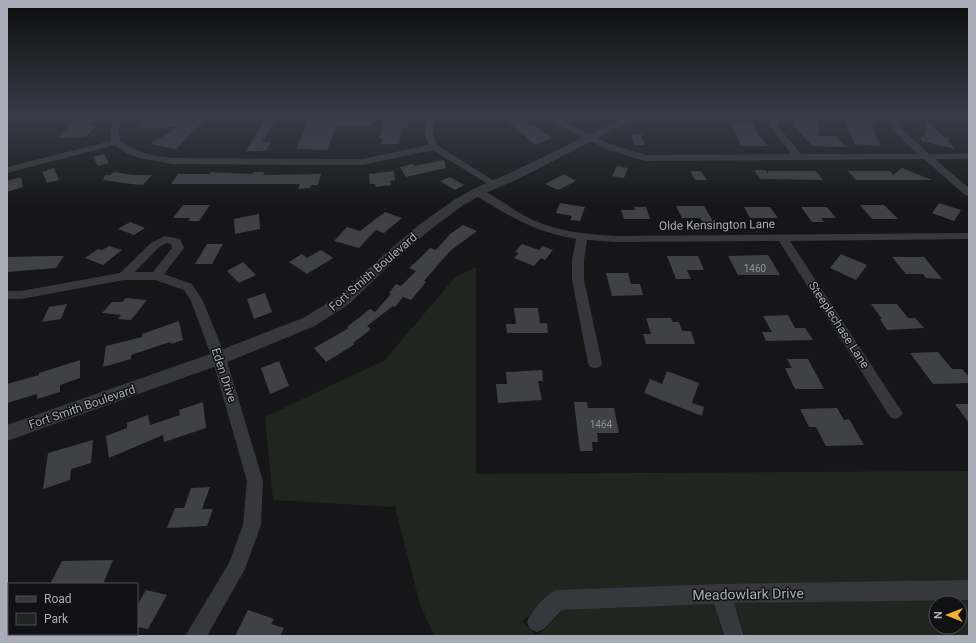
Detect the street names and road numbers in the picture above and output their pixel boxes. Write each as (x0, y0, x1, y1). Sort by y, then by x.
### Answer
street label: Olde Kensington Lane (659, 217, 775, 233)
street label: Fort Smith Boulevard (326, 230, 420, 314)
street label: Steeplechase Lane (806, 279, 872, 371)
street label: Eden Drive (209, 346, 239, 404)
street label: Fort Smith Boulevard (27, 382, 137, 432)
street label: Meadowlark Drive (692, 585, 804, 603)

